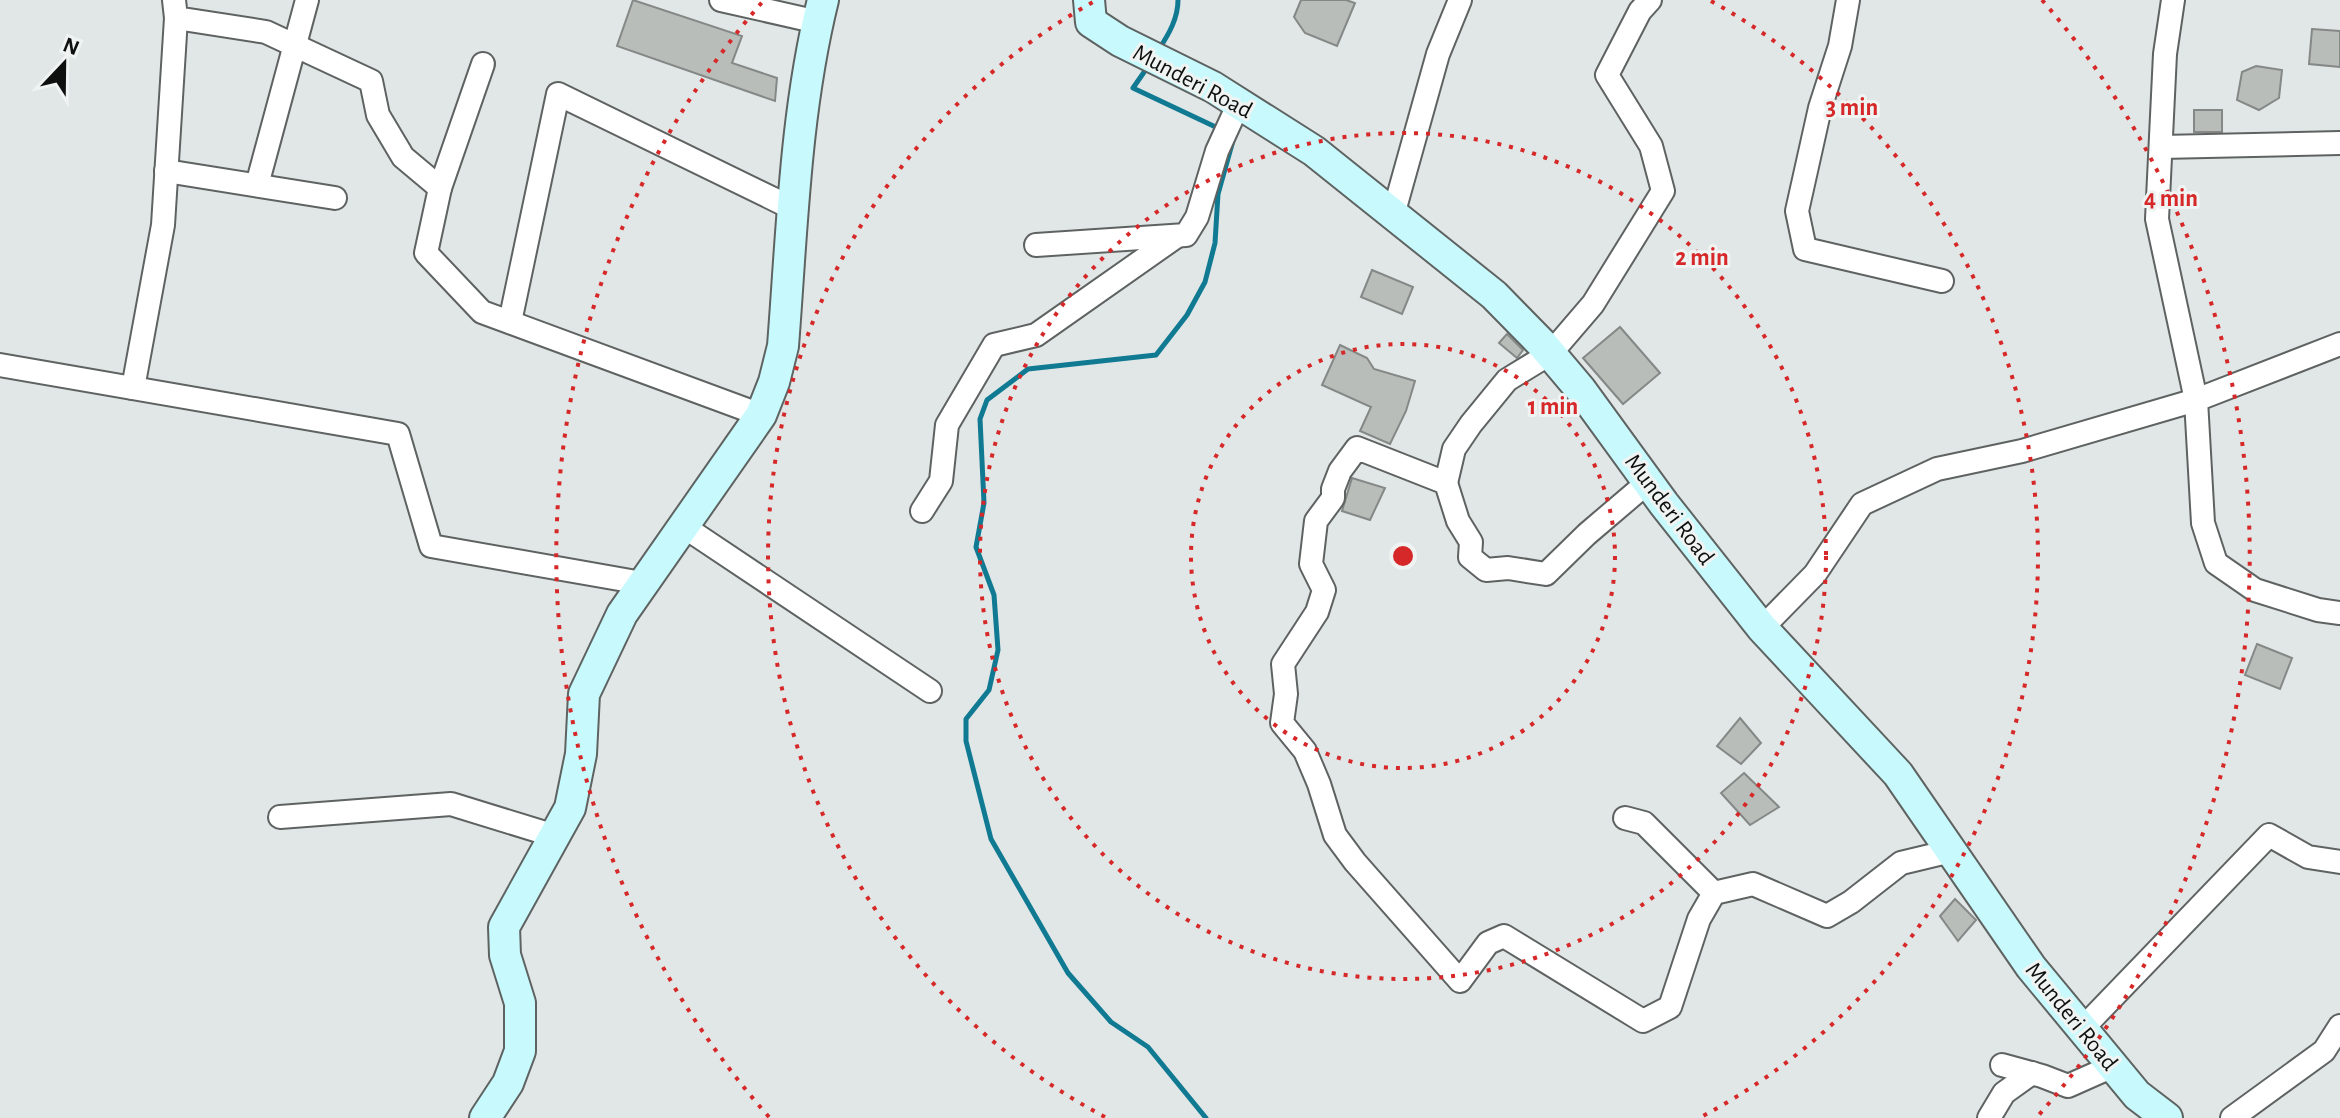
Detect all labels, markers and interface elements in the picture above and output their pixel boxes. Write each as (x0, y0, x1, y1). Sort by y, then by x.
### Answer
north arrow (24, 24, 104, 104)
text: N (60, 33, 82, 59)
street label: Munderi Road (1129, 40, 1256, 123)
text: 3 min (1826, 96, 1878, 120)
text: 4 min (2144, 187, 2198, 211)
text: 2 min (1675, 246, 1729, 270)
text: 1 min (1528, 395, 1578, 419)
street label: Munderi Road (1620, 450, 1718, 569)
centre of rings (1389, 542, 1417, 570)
street label: Munderi Road (2020, 958, 2122, 1075)

